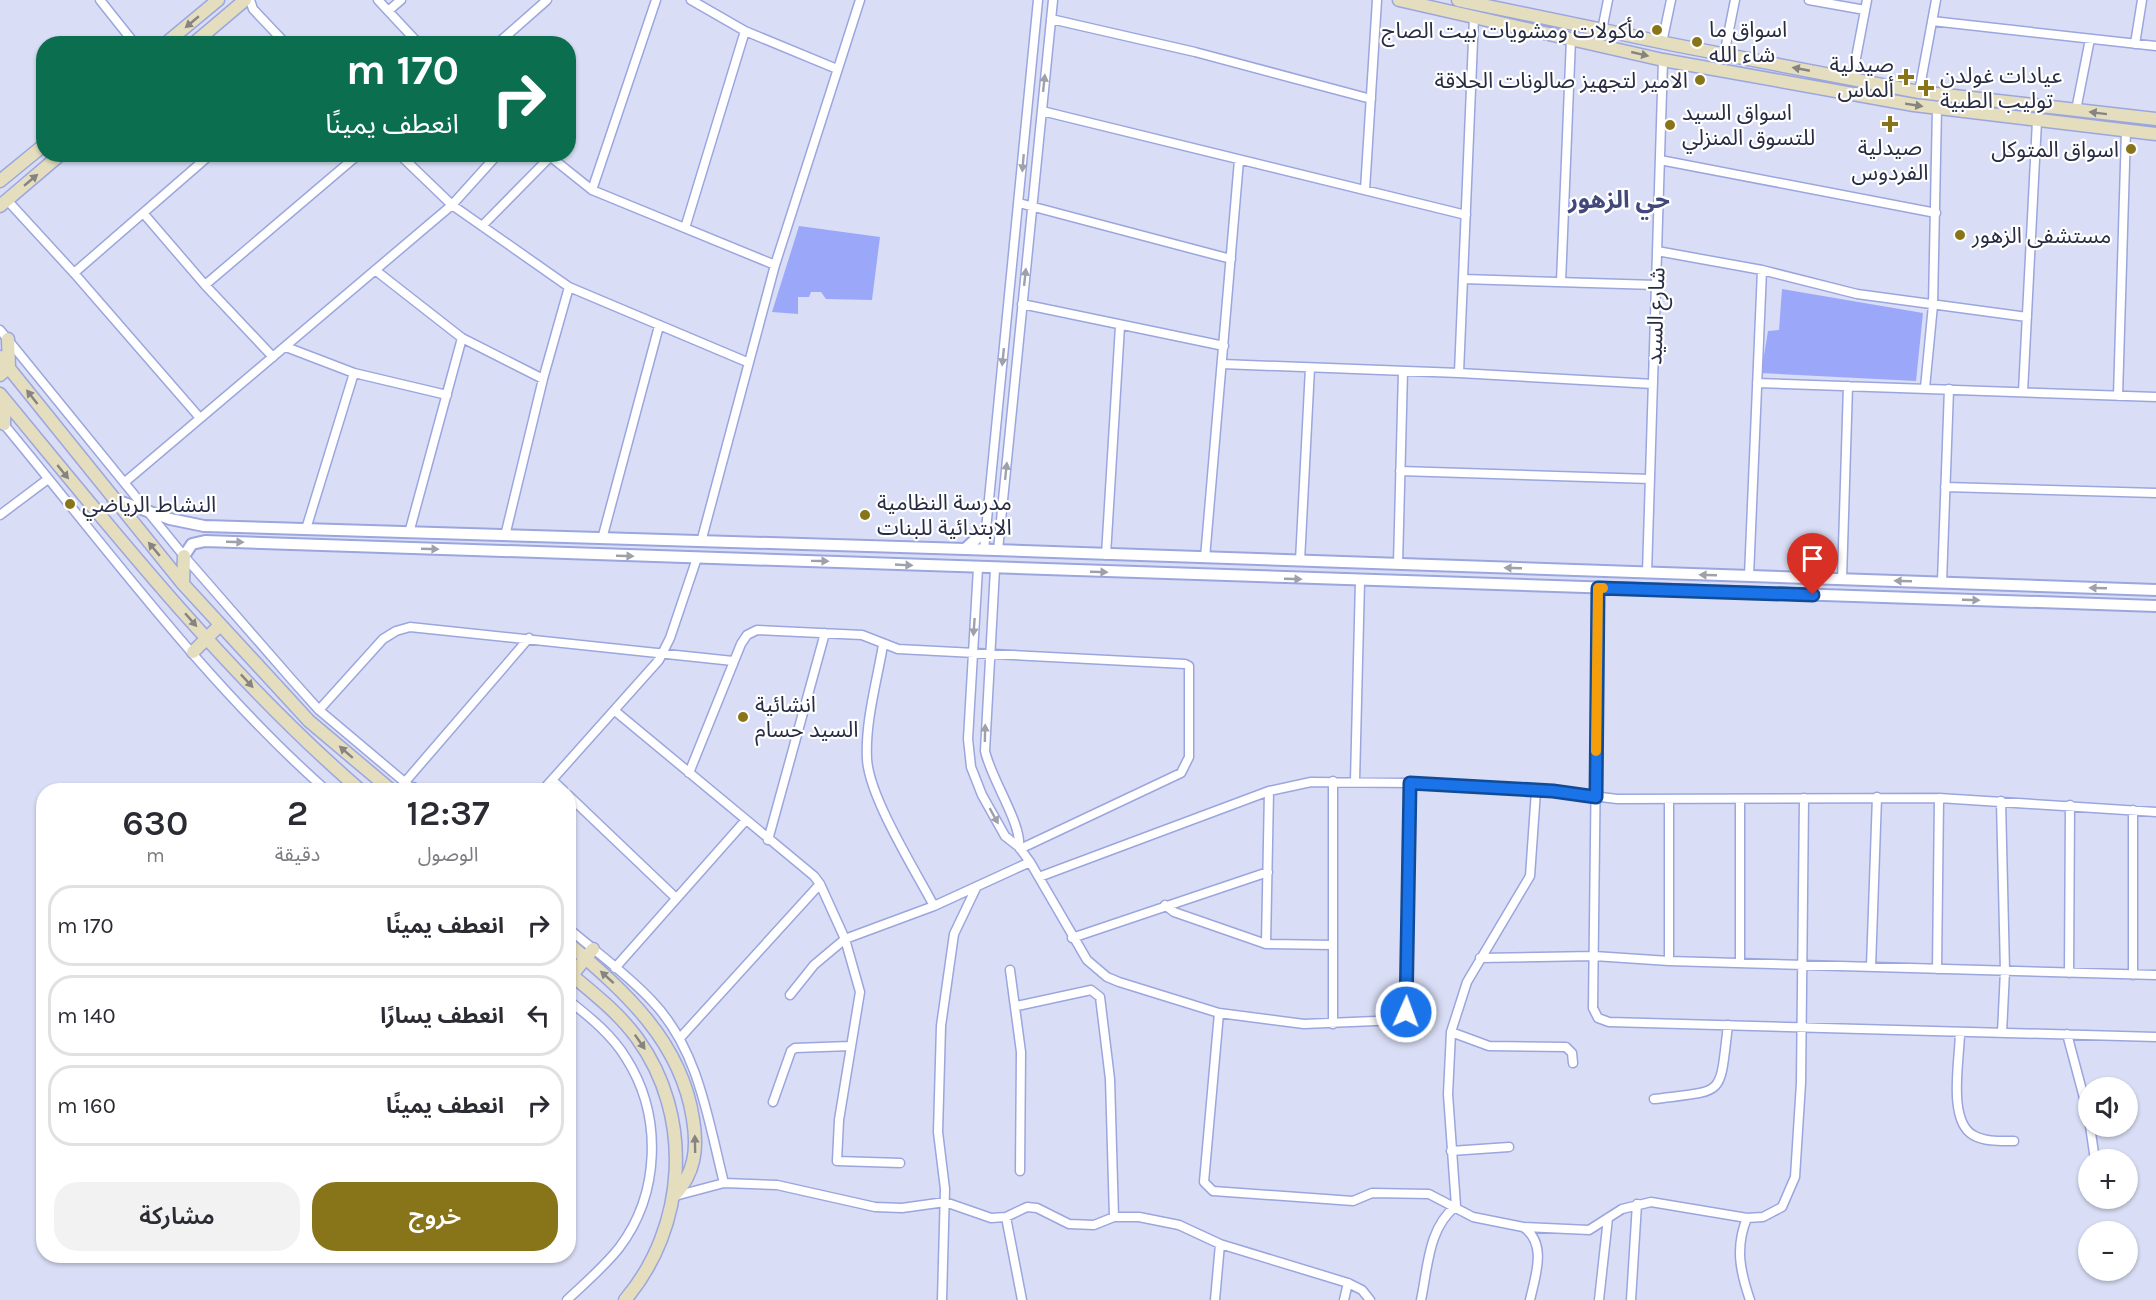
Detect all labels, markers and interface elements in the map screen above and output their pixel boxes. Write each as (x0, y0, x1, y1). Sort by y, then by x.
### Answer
one-way arrow (184, 15, 200, 28)
place label: مأكولات ومشويات بيت الصاج (1382, 17, 1645, 47)
place label: اسواق ما شاء الله (1709, 17, 1787, 68)
marker: مأكولات ومشويات بيت الصاج (1650, 23, 1664, 37)
marker: اسواق ما شاء الله (1690, 35, 1704, 49)
text: 170 m (346, 45, 459, 95)
one-way arrow (1631, 50, 1649, 60)
place label: صيدلية ألماس (1830, 52, 1894, 103)
icon: right (480, 60, 558, 138)
place label: عيادات غولدن توليب الطبية (1940, 63, 2062, 114)
one-way arrow (1792, 64, 1811, 73)
place label: الامير لتجهيز صالونات الحلاقة (1435, 68, 1688, 94)
marker: صيدلية ألماس (1899, 70, 1913, 84)
marker: الامير لتجهيز صالونات الحلاقة (1693, 73, 1707, 87)
one-way arrow (1040, 74, 1049, 93)
marker: عيادات غولدن توليب الطبية (1917, 79, 1935, 97)
place label: اسواق السيد للتسوق المنزلي (1682, 100, 1815, 154)
one-way arrow (1905, 101, 1924, 110)
text: انعطف يمينًا (325, 108, 459, 140)
one-way arrow (2088, 108, 2107, 117)
marker: صيدلية الفردوس (1883, 117, 1897, 131)
marker: اسواق السيد للتسوق المنزلي (1663, 118, 1677, 132)
place label: صيدلية الفردوس (1852, 135, 1928, 186)
place label: اسواق المتوكل (1991, 137, 2119, 163)
marker: اسواق المتوكل (2124, 142, 2138, 156)
one-way arrow (1018, 153, 1028, 172)
one-way arrow (23, 174, 38, 187)
district label: حي الزهور (1567, 186, 1670, 220)
place label: مستشفى الزهور (1971, 223, 2111, 249)
marker: مستشفى الزهور (1953, 228, 1967, 242)
street label: شارع السيد (1641, 267, 1674, 365)
one-way arrow (1020, 268, 1030, 287)
one-way arrow (998, 347, 1008, 366)
one-way arrow (25, 389, 38, 405)
one-way arrow (1001, 462, 1011, 481)
one-way arrow (57, 464, 70, 480)
place label: مدرسة النظامية الابتدائية للبنات (877, 490, 1012, 541)
place label: النشاط الرياضي (82, 492, 216, 521)
marker: النشاط الرياضي (63, 497, 77, 511)
marker: مدرسة النظامية الابتدائية للبنات (858, 508, 872, 522)
pin (1787, 533, 1838, 595)
one-way arrow (226, 538, 245, 547)
one-way arrow (148, 542, 161, 557)
icon: arrive (1796, 542, 1829, 575)
one-way arrow (421, 544, 440, 554)
one-way arrow (616, 551, 635, 561)
one-way arrow (810, 557, 829, 566)
one-way arrow (894, 560, 913, 569)
one-way arrow (1503, 563, 1522, 573)
one-way arrow (1089, 568, 1108, 577)
one-way arrow (1698, 570, 1717, 579)
one-way arrow (1284, 574, 1303, 584)
one-way arrow (1893, 576, 1912, 586)
one-way arrow (2088, 583, 2107, 592)
one-way arrow (1962, 595, 1981, 604)
one-way arrow (184, 612, 197, 627)
one-way arrow (970, 617, 979, 636)
one-way arrow (240, 673, 253, 688)
place label: انشائية السيد حسام (755, 692, 859, 746)
marker: انشائية السيد حسام (736, 710, 750, 724)
one-way arrow (980, 723, 990, 742)
one-way arrow (338, 746, 354, 759)
text: 2 (287, 792, 308, 834)
text: 12:37 (407, 792, 490, 834)
text: 630 (122, 802, 188, 844)
one-way arrow (989, 808, 999, 825)
text: دقيقة (275, 843, 320, 866)
text: الوصول (418, 843, 479, 866)
text: m (146, 844, 165, 867)
icon: right (522, 909, 555, 942)
text: 170 m (57, 913, 114, 939)
text: انعطف يمينًا (386, 913, 504, 939)
one-way arrow (600, 971, 615, 984)
position arrow (1374, 980, 1438, 1044)
icon: left (522, 999, 555, 1032)
text: 140 m (57, 1003, 115, 1029)
text: انعطف يسارًا (380, 1003, 504, 1029)
one-way arrow (634, 1034, 645, 1050)
map controls (2078, 1077, 2138, 1281)
button: sound (2078, 1077, 2138, 1137)
icon: right (522, 1089, 555, 1122)
text: 160 m (57, 1093, 116, 1119)
text: انعطف يمينًا (386, 1093, 504, 1119)
one-way arrow (691, 1134, 700, 1153)
button: + (2078, 1149, 2138, 1209)
button: مشاركة (54, 1182, 300, 1251)
button: خروج (312, 1182, 558, 1251)
button: − (2078, 1221, 2138, 1281)

